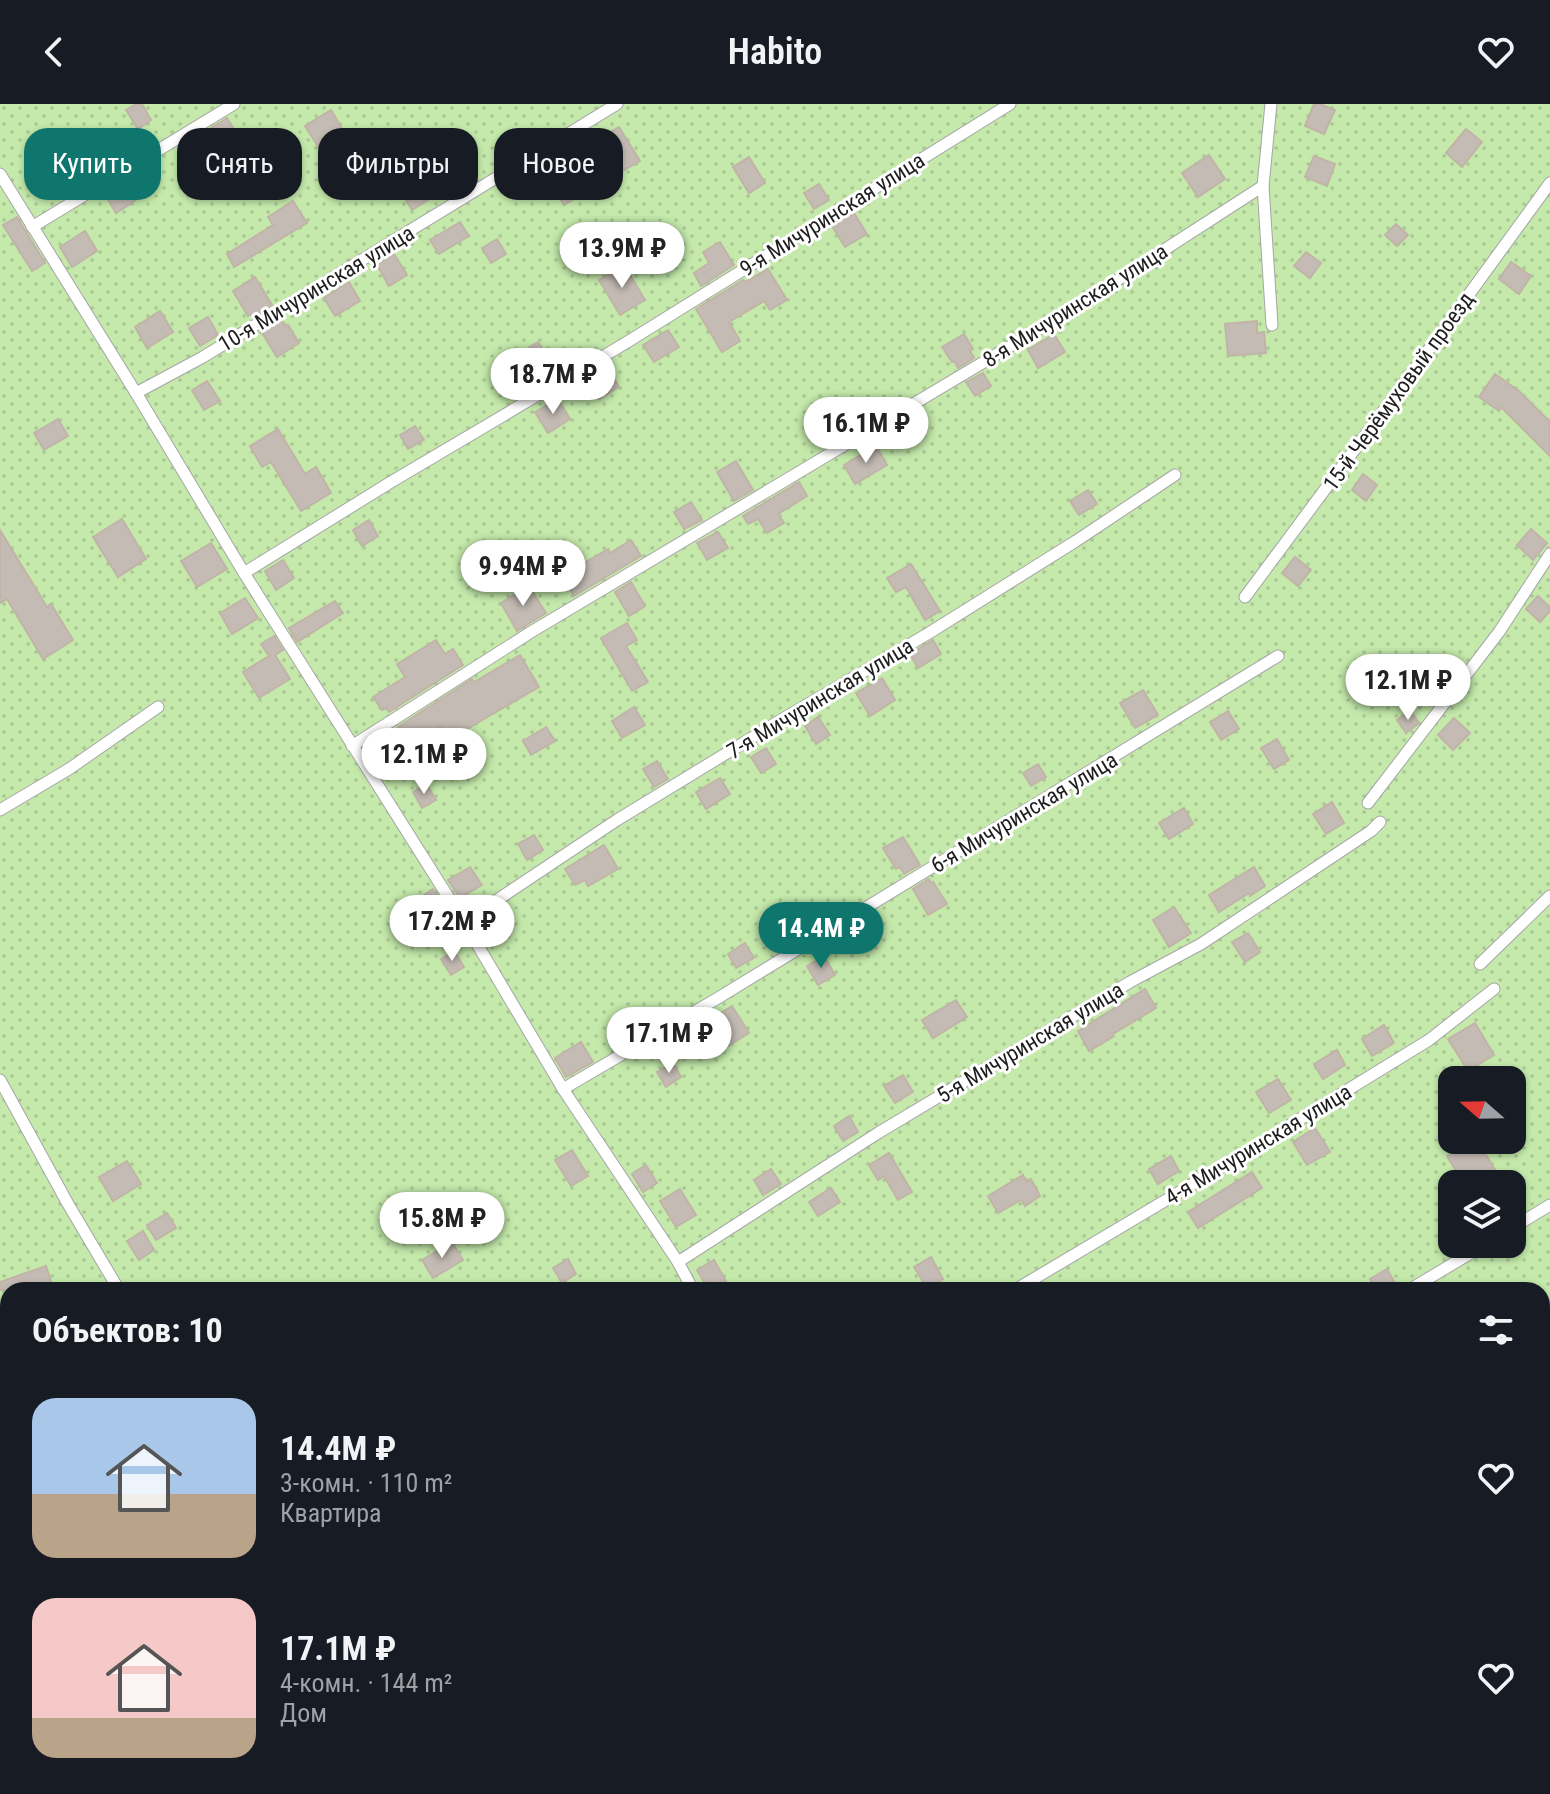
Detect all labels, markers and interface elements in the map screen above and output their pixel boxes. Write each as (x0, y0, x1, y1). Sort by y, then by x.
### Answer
icon: back (32, 30, 76, 74)
icon: heart (1474, 30, 1518, 74)
text: Habito (728, 31, 822, 73)
chip: Купить (24, 128, 161, 200)
chip: Снять (177, 128, 302, 200)
chip: Фильтры (318, 128, 478, 200)
chip: Новое (494, 128, 623, 200)
street label: 9-я Мичуринская улица (735, 147, 929, 281)
street label: 10-я Мичуринская улица (214, 220, 419, 357)
pin: 13.9M ₽ (548, 222, 696, 290)
text: 13.9M ₽ (578, 233, 666, 263)
street label: 8-я Мичуринская улица (978, 238, 1172, 372)
street label: 15-й Черёмуховый проезд (1318, 287, 1479, 495)
pin: 18.7M ₽ (479, 348, 627, 416)
text: 18.7M ₽ (509, 359, 597, 389)
pin: 16.1M ₽ (792, 397, 940, 465)
text: 16.1M ₽ (822, 408, 910, 438)
pin: 9.94M ₽ (449, 540, 597, 608)
text: 9.94M ₽ (479, 551, 567, 581)
street label: 7-я Мичуринская улица (723, 633, 918, 764)
pin: 12.1M ₽ (1334, 654, 1482, 722)
text: 12.1M ₽ (1364, 665, 1452, 695)
pin: 12.1M ₽ (350, 728, 498, 796)
text: 12.1M ₽ (380, 739, 468, 769)
street label: 6-я Мичуринская улица (927, 747, 1122, 878)
pin: 17.2M ₽ (378, 895, 526, 963)
pin: 14.4M ₽ (747, 902, 895, 970)
text: 17.2M ₽ (408, 906, 496, 936)
text: 14.4M ₽ (777, 913, 865, 943)
street label: 5-я Мичуринская улица (933, 977, 1128, 1108)
pin: 17.1M ₽ (595, 1007, 743, 1075)
text: 17.1M ₽ (625, 1018, 713, 1048)
north arrow (1438, 1066, 1526, 1154)
map controls (1438, 1066, 1526, 1258)
street label: 4-я Мичуринская улица (1161, 1079, 1356, 1210)
button: layers (1438, 1170, 1526, 1258)
pin: 15.8M ₽ (368, 1192, 516, 1260)
text: 15.8M ₽ (398, 1203, 486, 1233)
icon: filters (1474, 1308, 1518, 1352)
text: Объектов: 10 (32, 1310, 223, 1350)
text: 14.4M ₽ (280, 1428, 396, 1468)
icon: home (96, 1430, 192, 1526)
icon: heart (1474, 1456, 1518, 1500)
text: 3-комн. · 110 m² (280, 1468, 452, 1498)
text: Квартира (280, 1498, 382, 1528)
text: 17.1M ₽ (280, 1628, 396, 1668)
icon: home (96, 1630, 192, 1726)
icon: heart (1474, 1656, 1518, 1700)
text: 4-комн. · 144 m² (280, 1668, 452, 1698)
text: Дом (280, 1698, 327, 1728)

